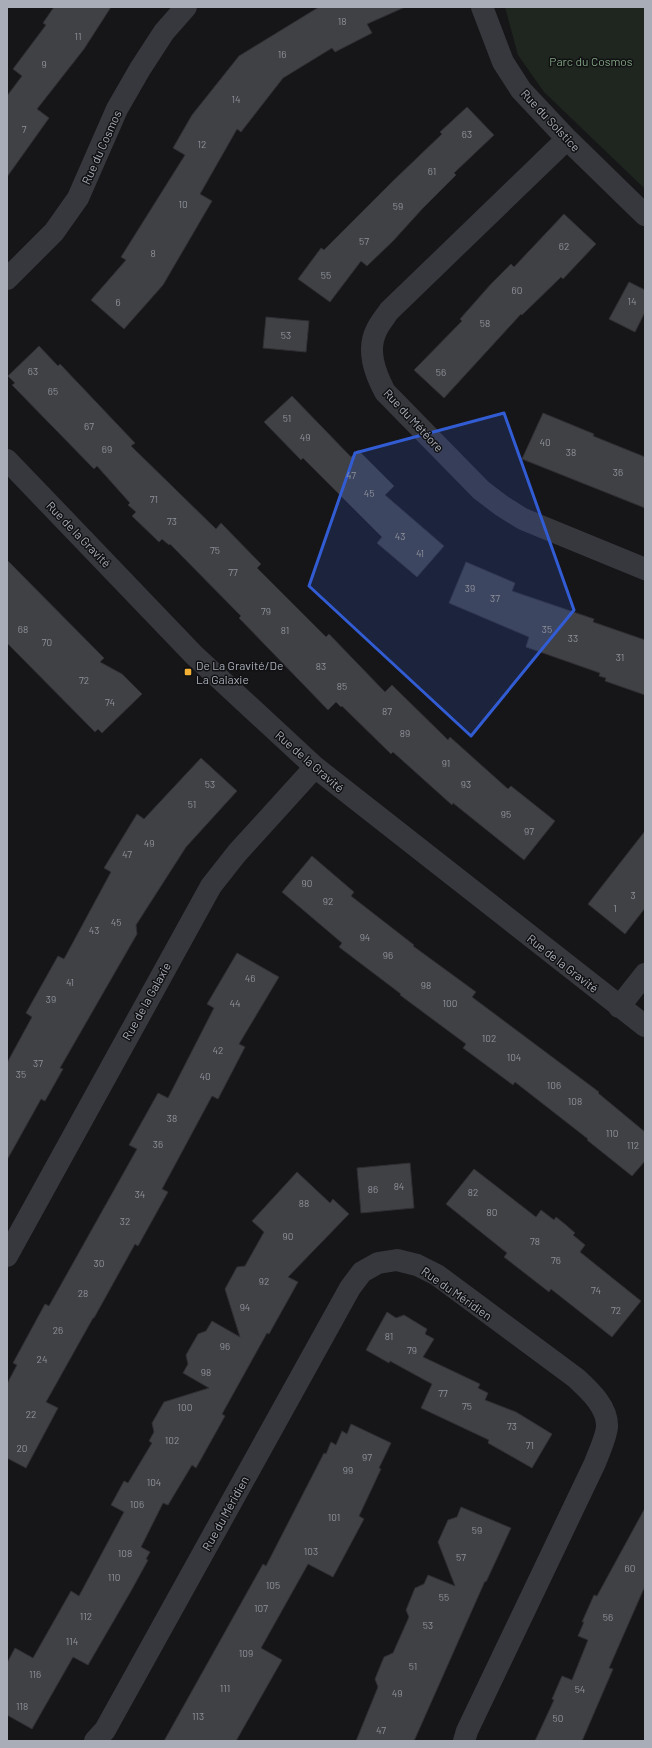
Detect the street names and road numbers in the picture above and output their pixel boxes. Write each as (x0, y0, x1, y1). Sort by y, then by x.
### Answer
street label: Rue du Solstice (519, 86, 583, 154)
street label: Rue du Cosmos (78, 108, 124, 186)
street label: Rue du Météore (381, 386, 447, 454)
street label: Rue de la Gravité (44, 498, 114, 570)
street label: Rue de la Gravité (273, 727, 347, 795)
street label: Rue de la Gravité (525, 931, 601, 995)
street label: Rue de la Galaxie (119, 960, 173, 1042)
street label: Rue du Méridien (419, 1264, 495, 1322)
street label: Rue du Méridien (199, 1473, 251, 1553)

